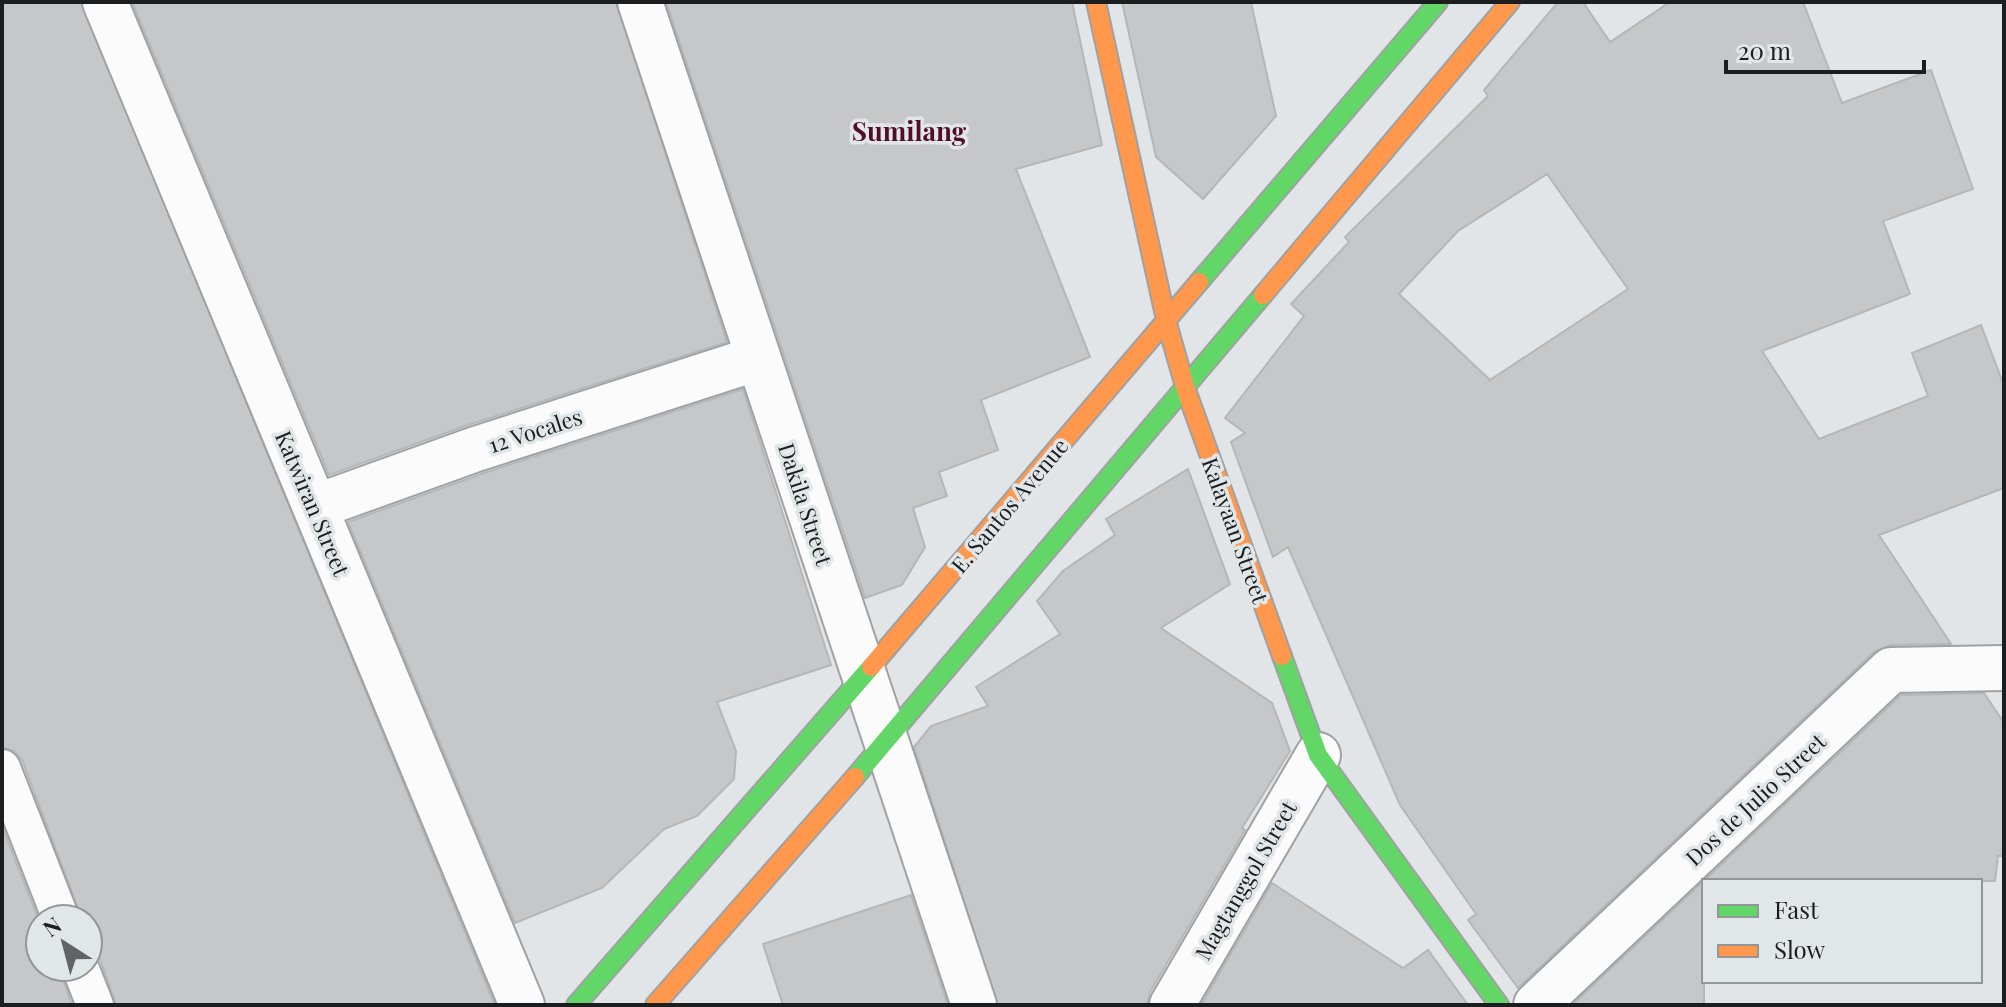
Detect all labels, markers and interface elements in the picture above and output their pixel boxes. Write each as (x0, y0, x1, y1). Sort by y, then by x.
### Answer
scale bar (1726, 24, 1924, 74)
text: 20 m (1738, 34, 1791, 66)
district label: Sumilang (852, 113, 967, 148)
street label: 12 Vocales (484, 401, 586, 459)
street label: Katwiran Street (269, 426, 358, 581)
street label: E. Santos Avenue (944, 431, 1074, 579)
street label: Dakila Street (772, 439, 840, 570)
street label: Kalayaan Street (1196, 453, 1277, 608)
street label: Dos de Julio Street (1678, 725, 1833, 872)
street label: Magtanggol Street (1187, 794, 1303, 965)
legend (1702, 879, 1982, 983)
text: Fast (1774, 893, 1819, 925)
north arrow (24, 903, 104, 983)
text: N (36, 909, 67, 943)
text: Slow (1774, 933, 1826, 965)

